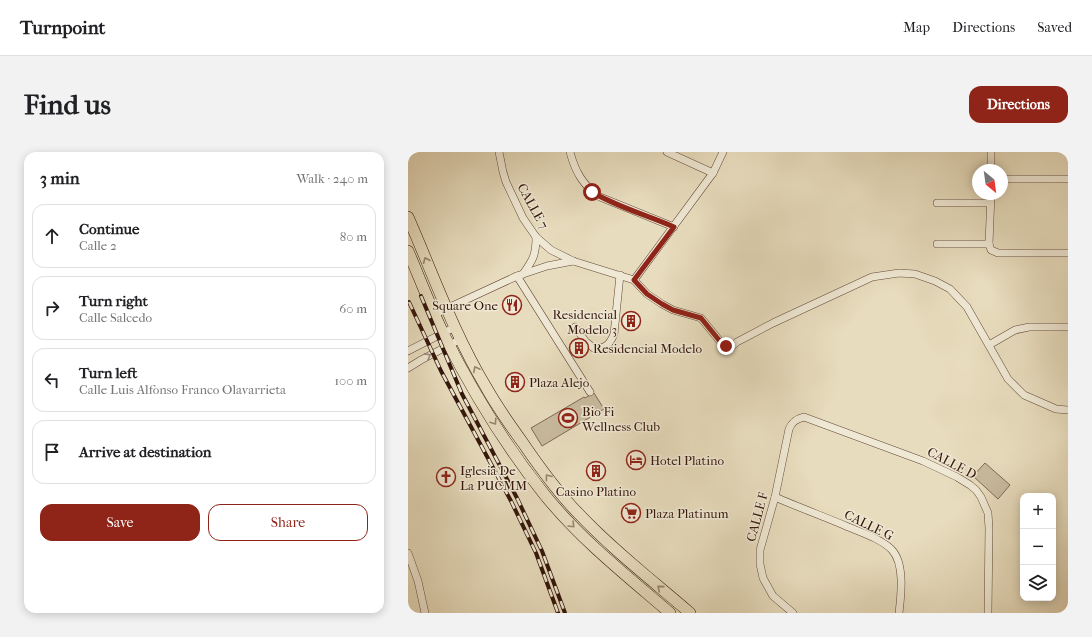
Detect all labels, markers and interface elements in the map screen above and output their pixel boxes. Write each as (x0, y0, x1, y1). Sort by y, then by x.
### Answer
text: Turnpoint (20, 17, 105, 39)
text: Map (903, 19, 930, 36)
text: Directions (952, 19, 1015, 36)
text: Saved (1037, 19, 1072, 36)
button: Directions (969, 86, 1068, 123)
text: Find us (24, 88, 111, 121)
north arrow (972, 164, 1008, 200)
text: 3 min (40, 168, 80, 188)
text: Walk · 240 m (296, 171, 368, 186)
street label: CALLE 7 (514, 181, 552, 231)
route start (583, 183, 601, 201)
text: Continue (79, 220, 139, 238)
icon: ahead (41, 225, 63, 247)
text: 80 m (340, 229, 367, 244)
text: Calle 2 (79, 238, 117, 253)
one-way arrow (423, 256, 431, 263)
text: Turn right (79, 292, 148, 310)
restaurant icon: Square One (501, 294, 523, 316)
icon: right (41, 297, 63, 319)
place label: Square One (432, 298, 499, 313)
text: 60 m (339, 301, 367, 316)
place label: Residencial Modelo 3 (553, 307, 617, 337)
text: Calle Salcedo (79, 310, 152, 325)
building icon: Residencial Modelo 3 (620, 310, 642, 332)
building icon: Residencial Modelo (568, 337, 590, 359)
route end (717, 337, 735, 355)
place label: Residencial Modelo (593, 341, 702, 356)
one-way arrow (424, 353, 431, 361)
text: Turn left (79, 364, 137, 382)
one-way arrow (473, 366, 481, 373)
icon: left (41, 369, 63, 391)
building icon: Plaza Alejo (504, 371, 526, 393)
text: 100 m (334, 373, 367, 388)
place label: Plaza Alejo (529, 375, 590, 390)
text: Calle Luis Alfonso Franco Olavarrieta (79, 382, 286, 397)
place label: Bio Fi Wellness Club (581, 404, 660, 434)
sports icon: Bio Fi Wellness Club (557, 407, 579, 429)
one-way arrow (489, 418, 496, 425)
icon: arrive (41, 441, 63, 463)
text: Arrive at destination (79, 443, 211, 461)
street label: CALLE D (925, 444, 979, 482)
hotel icon: Hotel Platino (625, 449, 647, 471)
place label: Hotel Platino (650, 453, 724, 468)
building icon: Casino Platino (585, 460, 607, 482)
place label: Iglesia De La PUCMM (460, 463, 527, 493)
church icon: Iglesia De La PUCMM (435, 466, 457, 488)
one-way arrow (546, 475, 553, 482)
place label: Casino Platino (556, 484, 637, 499)
street label: CALLE F (743, 491, 771, 543)
map controls (1020, 493, 1056, 601)
button: + (1020, 493, 1056, 529)
supermarket icon: Plaza Platinum (620, 502, 642, 524)
button: Save (40, 504, 200, 541)
button: Share (208, 504, 368, 541)
place label: Plaza Platinum (645, 506, 729, 521)
street label: CALLE G (842, 507, 896, 543)
one-way arrow (567, 520, 575, 528)
button: − (1020, 529, 1056, 565)
button: layers (1020, 565, 1056, 601)
one-way arrow (658, 585, 665, 592)

